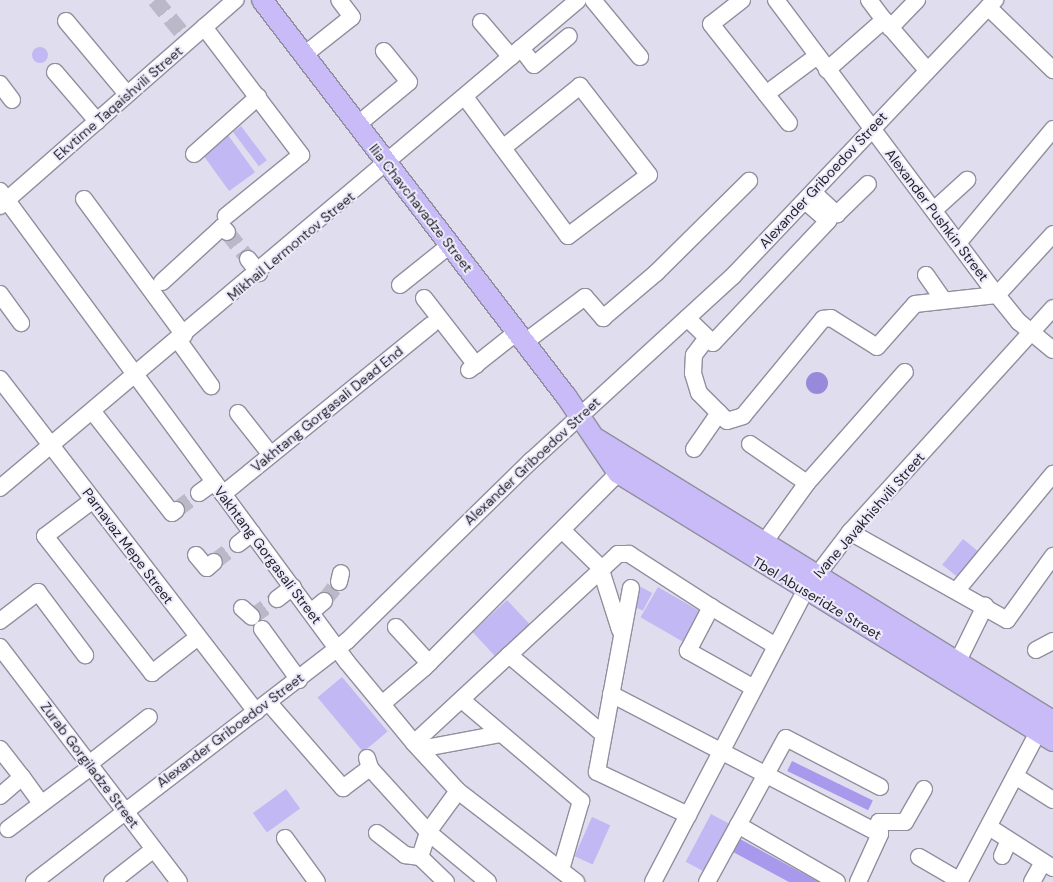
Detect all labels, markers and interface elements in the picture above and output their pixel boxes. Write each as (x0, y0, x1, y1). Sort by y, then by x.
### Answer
street label: Ekvtime Taqaishvili Street (50, 42, 186, 164)
street label: Alexander Griboedov Street (756, 108, 890, 252)
street label: Ilia Chavchavadze Street (366, 141, 476, 275)
street label: Alexander Pushkin Street (882, 146, 992, 284)
street label: Mikhail Lermontov Street (224, 188, 358, 304)
street label: Vakhtang Gorgasali Dead End (248, 342, 406, 476)
street label: Alexander Griboedov Street (460, 394, 604, 528)
street label: Ivane Javakhishvili Street (810, 449, 928, 581)
street label: Vakhtang Gorgasali Street (211, 483, 325, 627)
street label: Parnavaz Mepe Street (79, 485, 177, 607)
street label: Tbel Abuseridze Street (749, 553, 885, 643)
street label: Alexander Griboedov Street (153, 669, 307, 791)
street label: Zurab Gorgiladze Street (37, 699, 143, 831)

